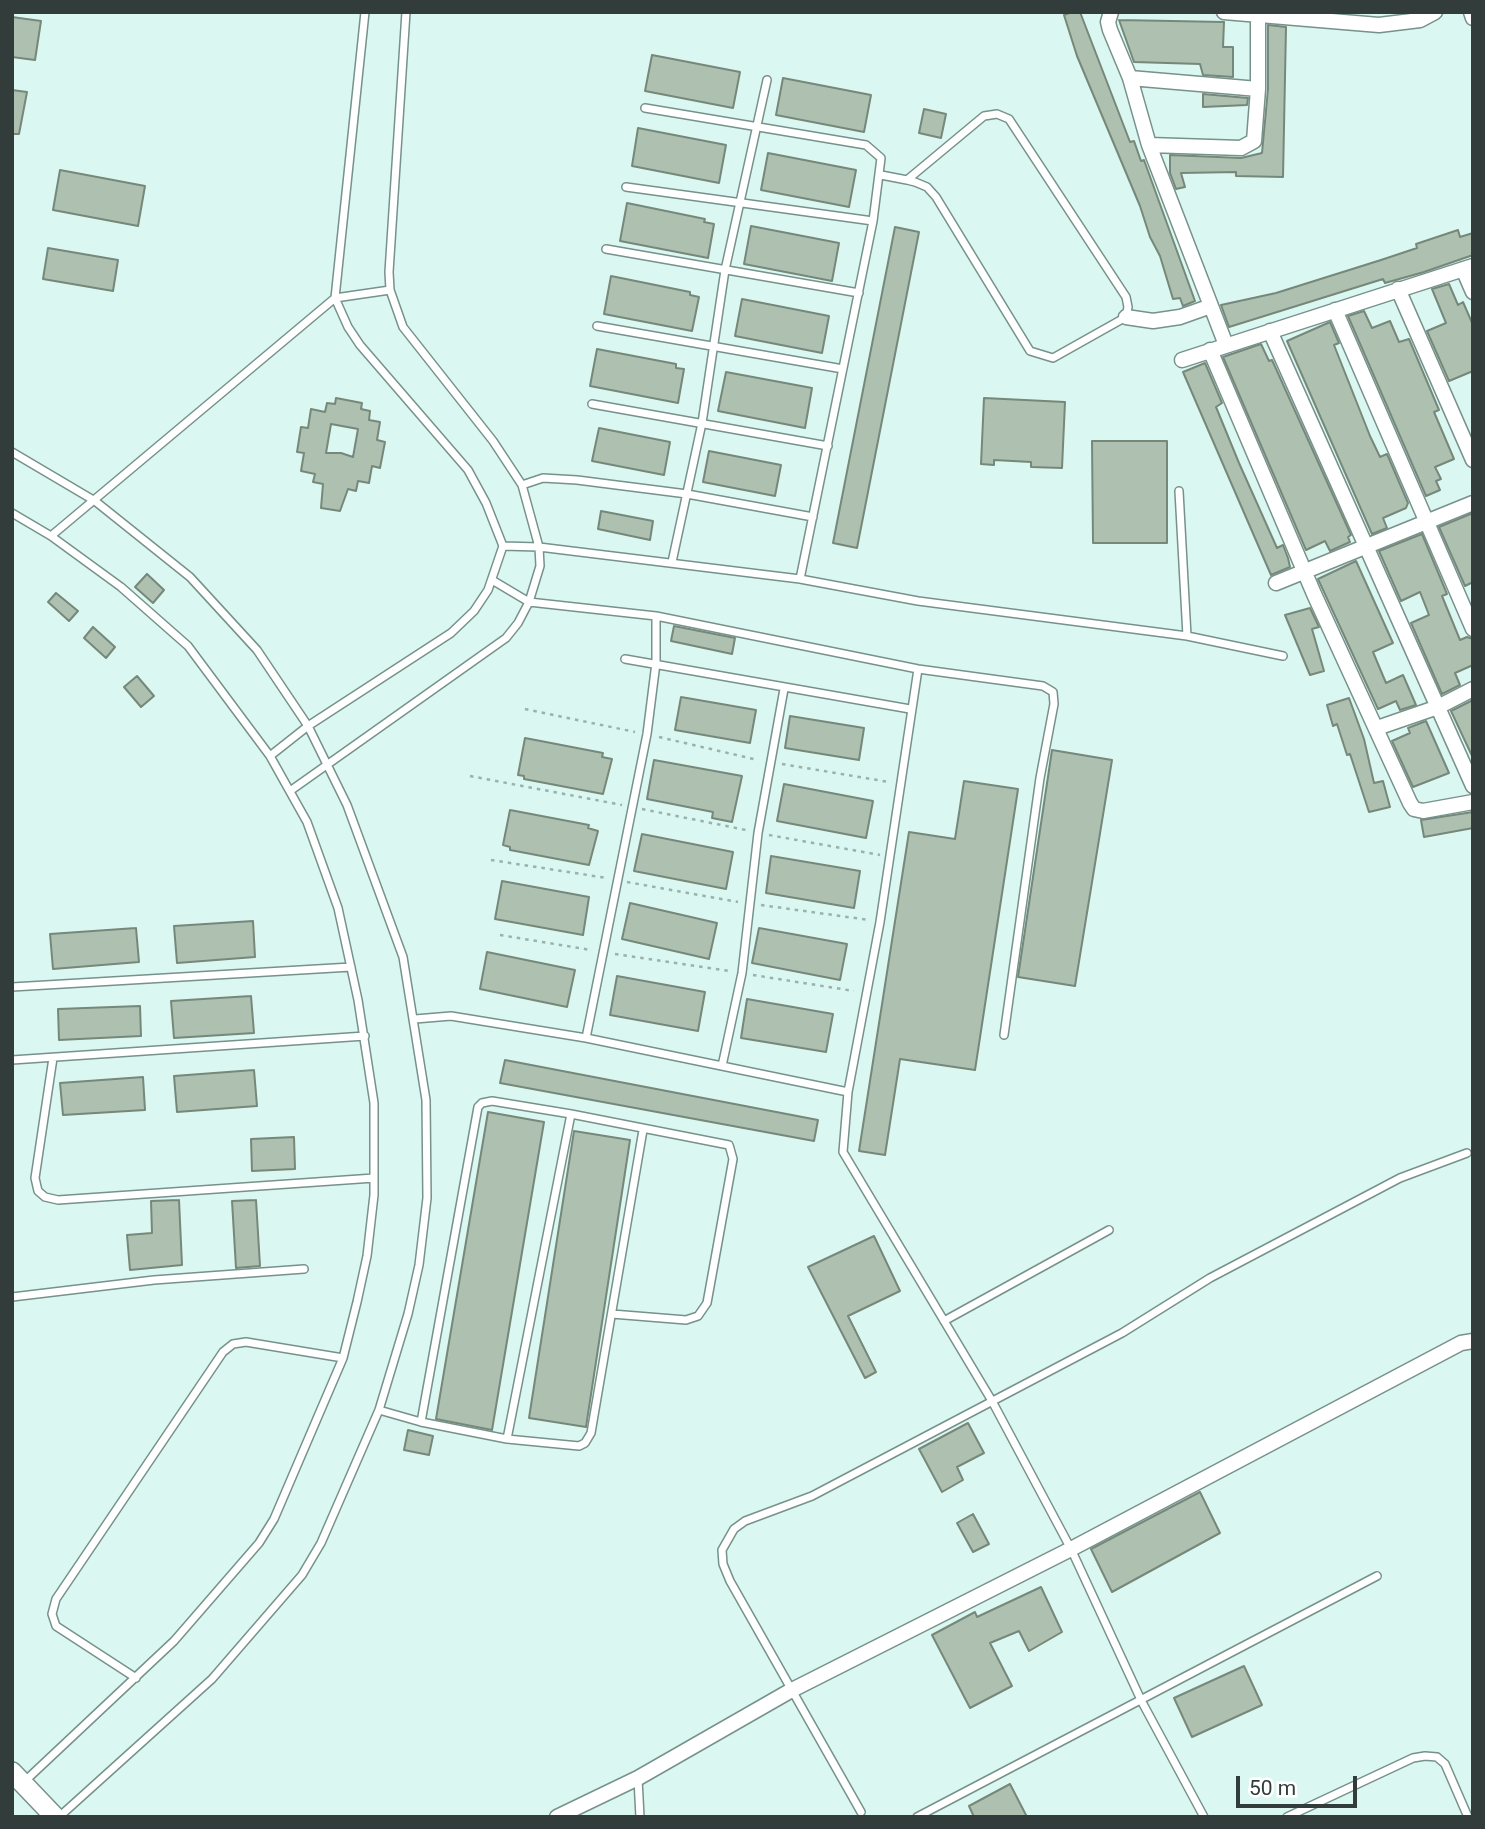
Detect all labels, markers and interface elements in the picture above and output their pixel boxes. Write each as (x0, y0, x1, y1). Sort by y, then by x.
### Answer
scale bar (1240, 1762, 1361, 1806)
text: 50 m (1249, 1776, 1296, 1800)

